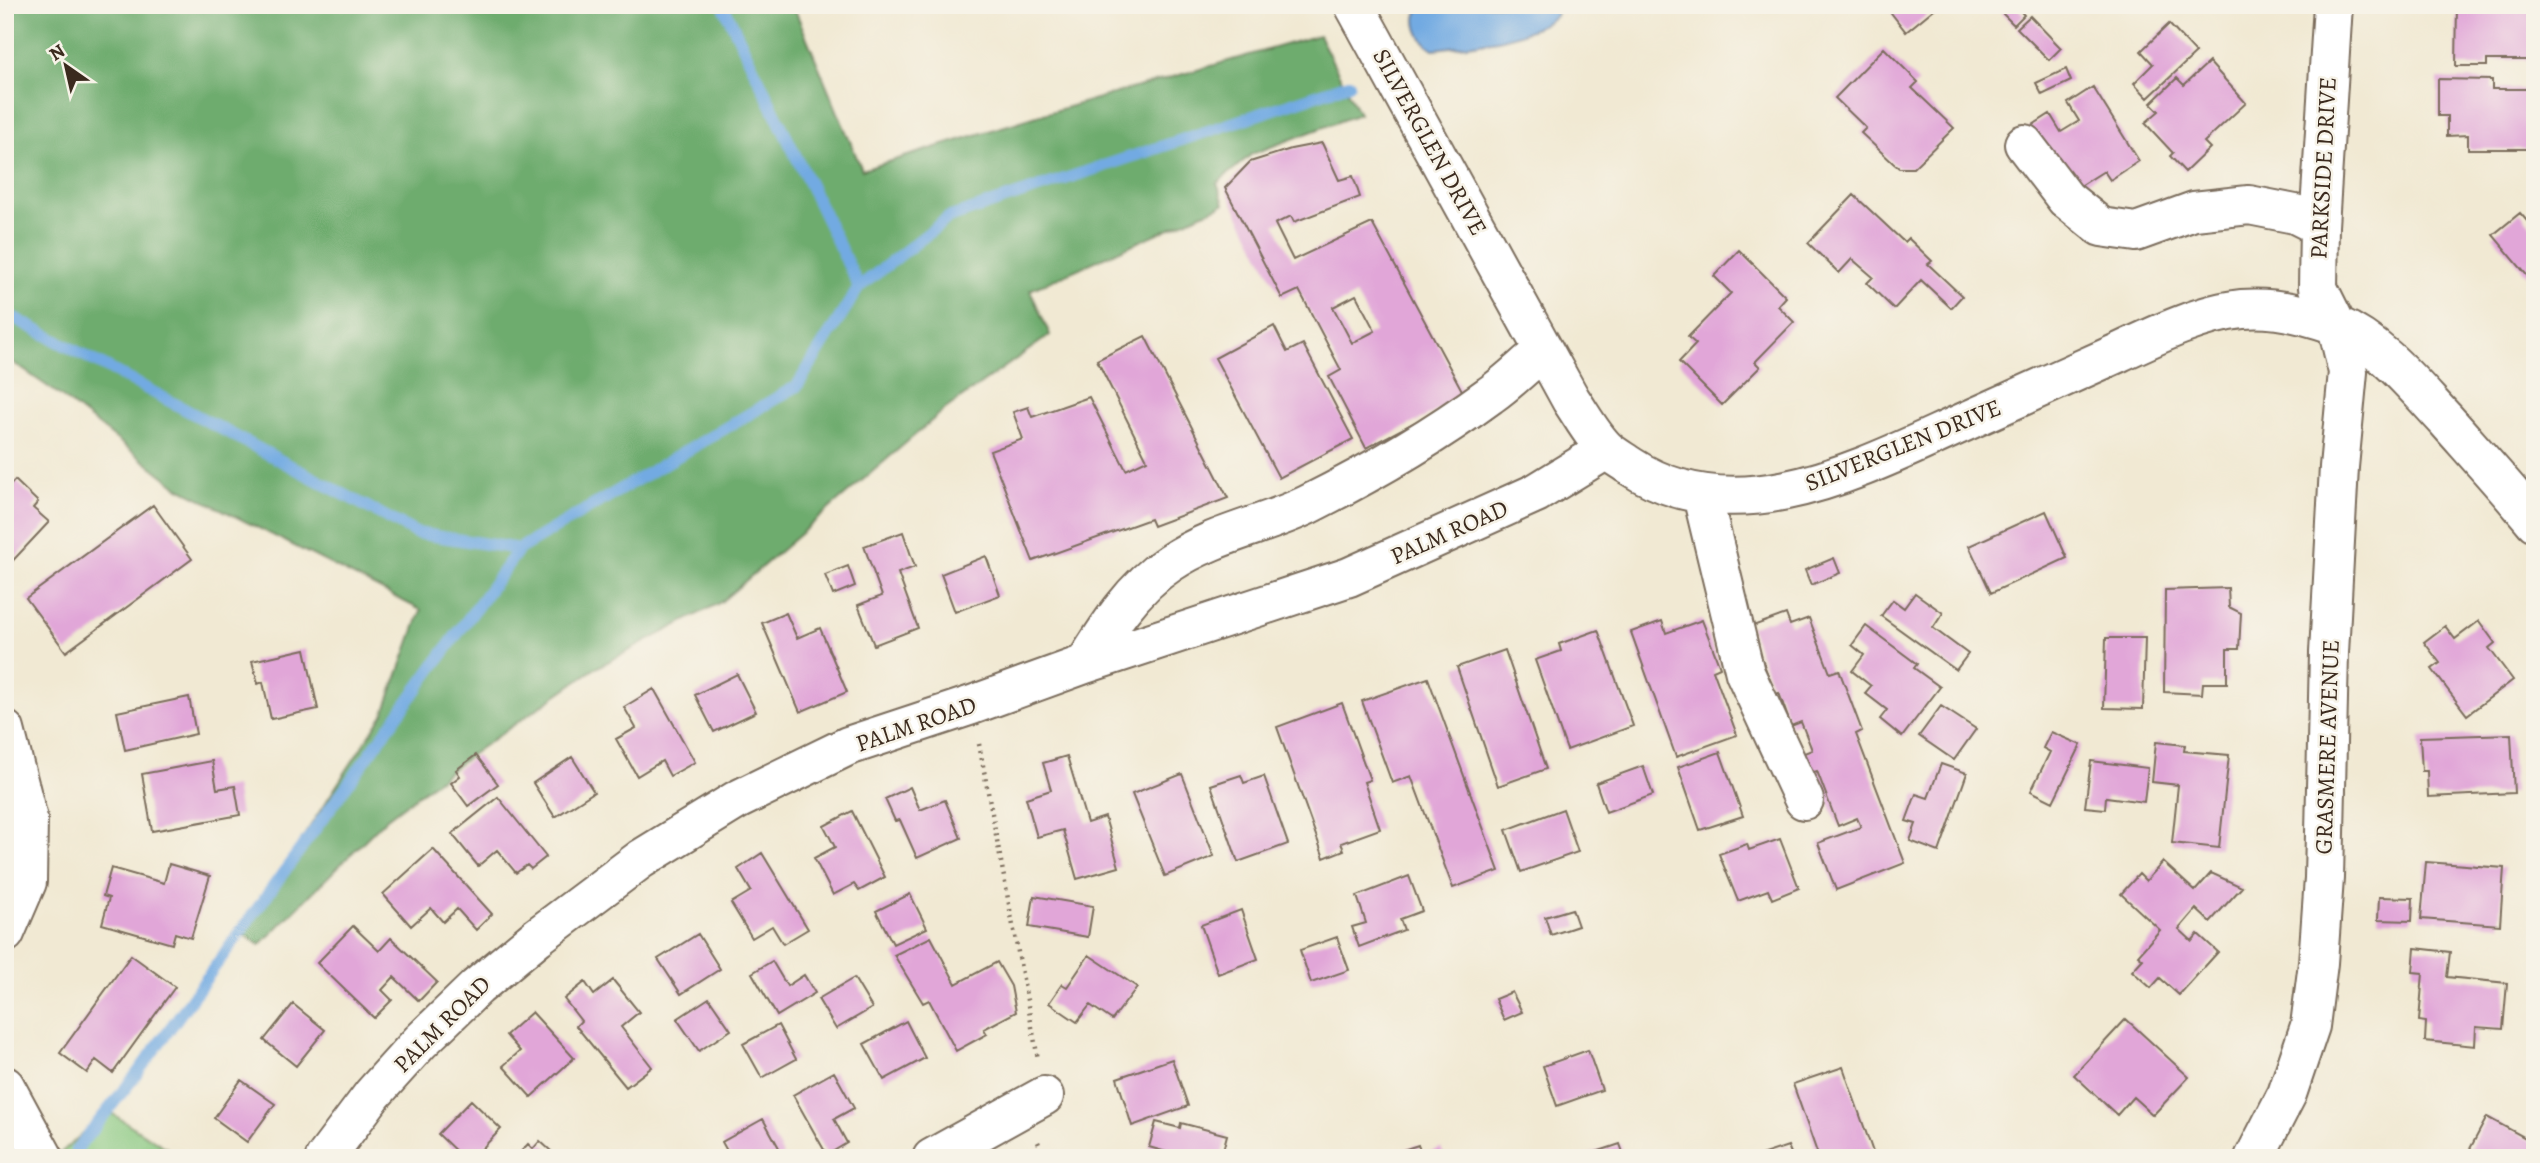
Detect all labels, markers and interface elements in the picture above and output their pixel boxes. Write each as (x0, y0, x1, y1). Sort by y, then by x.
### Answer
north arrow (32, 32, 102, 102)
text: N (44, 38, 70, 67)
street label: SILVERGLEN DRIVE (1365, 43, 1495, 241)
street label: PARKSIDE DRIVE (2302, 76, 2344, 260)
street label: SILVERGLEN DRIVE (1800, 391, 2006, 499)
street label: PALM ROAD (1385, 492, 1513, 572)
street label: GRASMERE AVENUE (2307, 639, 2347, 855)
street label: PALM ROAD (851, 688, 981, 760)
street label: PALM ROAD (386, 968, 498, 1080)

